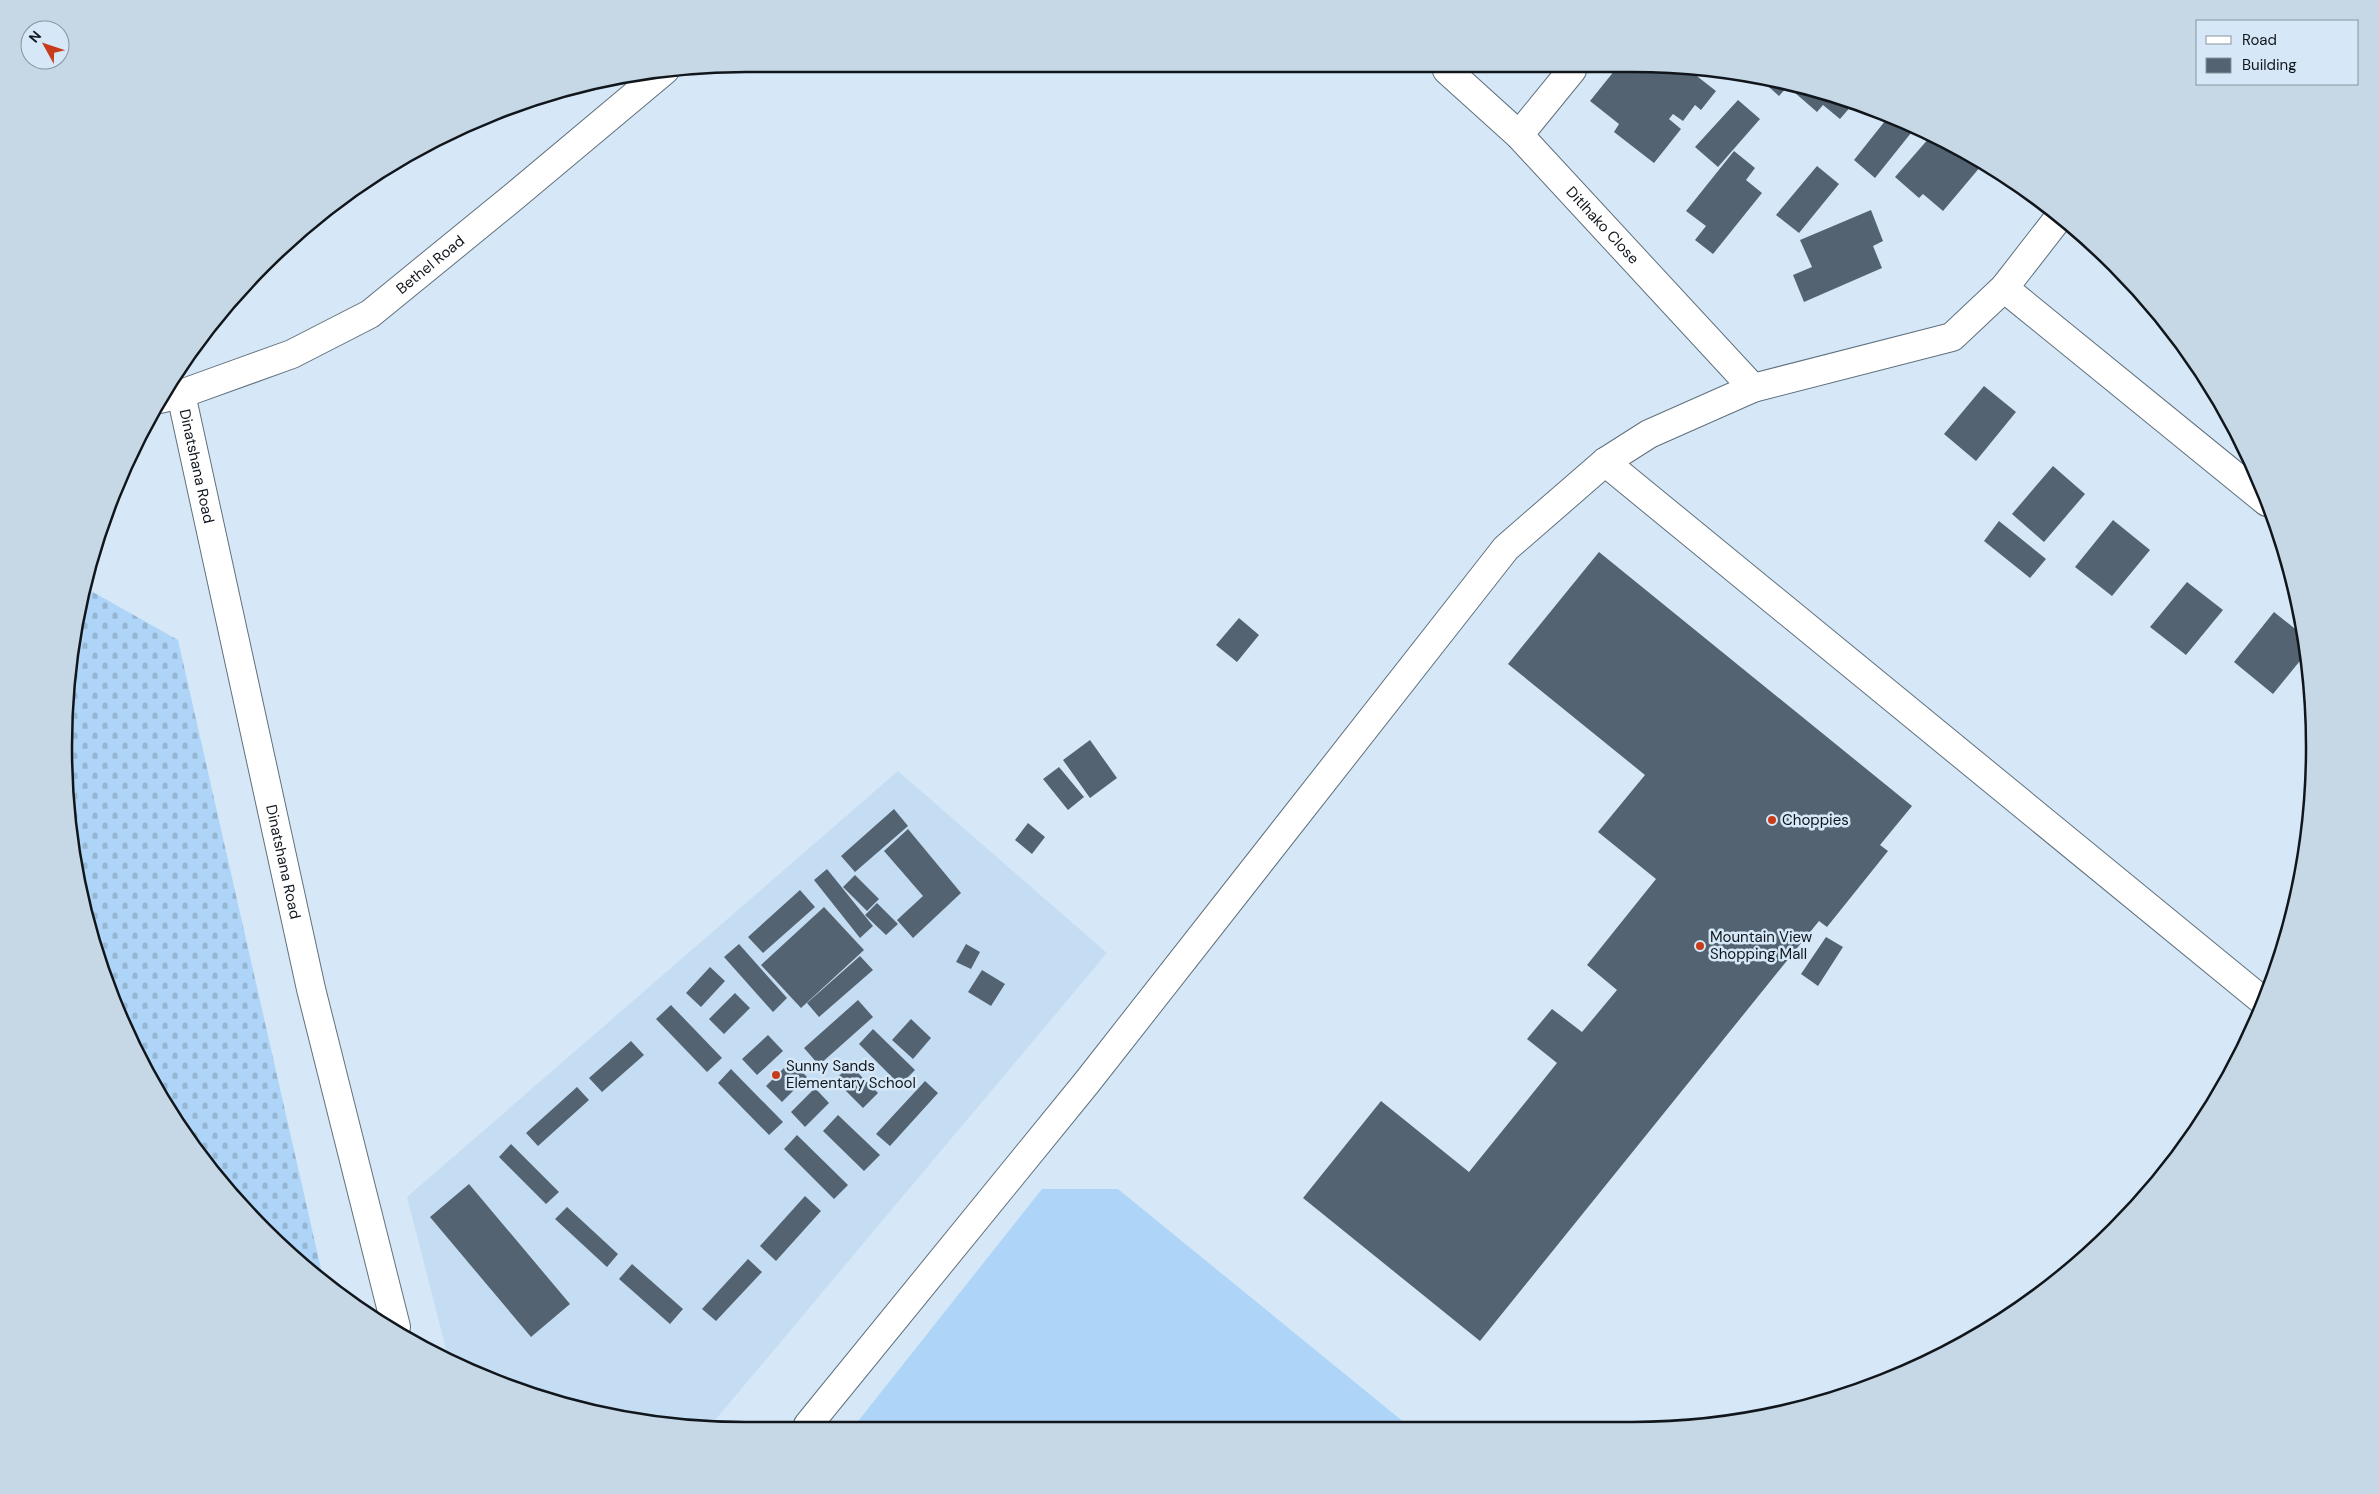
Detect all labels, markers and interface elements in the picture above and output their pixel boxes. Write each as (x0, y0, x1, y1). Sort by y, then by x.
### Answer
north arrow (20, 20, 70, 70)
legend (2196, 20, 2359, 85)
text: N (25, 27, 45, 46)
text: Road (2242, 30, 2277, 50)
text: Building (2242, 55, 2297, 75)
street label: Ditlhako Close (1562, 182, 1643, 268)
street label: Bethel Road (392, 231, 469, 299)
street label: Dinatshana Road (175, 407, 219, 525)
street label: Dinatshana Road (261, 803, 305, 921)
place label: Choppies (1782, 810, 1849, 830)
marker: Choppies (1766, 814, 1778, 826)
place label: Mountain View Shopping Mall (1710, 927, 1813, 964)
marker: Mountain View Shopping Mall (1694, 940, 1706, 952)
place label: Sunny Sands Elementary School (786, 1056, 916, 1093)
marker: Sunny Sands Elementary School (770, 1069, 782, 1081)

